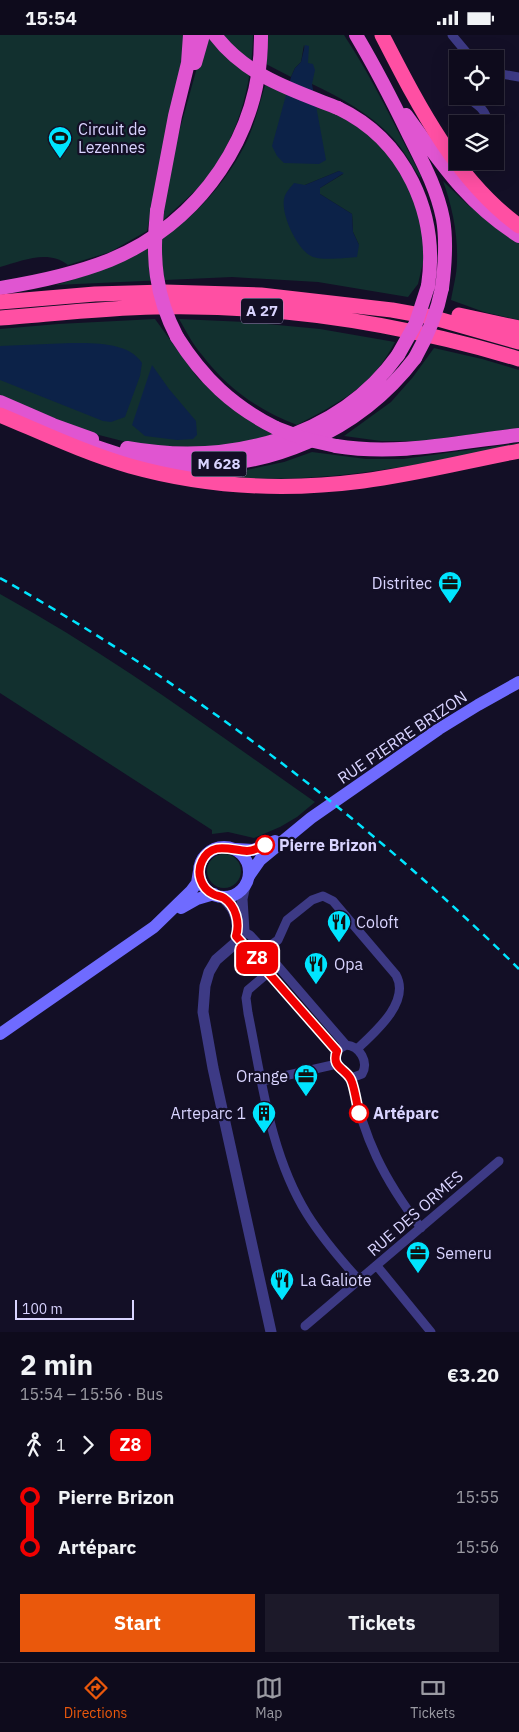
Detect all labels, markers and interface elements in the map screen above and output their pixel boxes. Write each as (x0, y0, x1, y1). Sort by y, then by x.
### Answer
text: 15:54 (25, 6, 77, 30)
map controls (449, 50, 504, 170)
button: locate (449, 50, 504, 105)
button: layers (449, 115, 504, 170)
place label: Circuit de Lezennes (78, 119, 147, 157)
sports icon: Circuit de Lezennes (47, 125, 73, 159)
road number: A 27 (241, 299, 283, 323)
road number: M 628 (192, 451, 246, 477)
office icon: Distritec (437, 570, 463, 604)
place label: Distritec (372, 573, 432, 593)
street label: RUE PIERRE BRIZON (333, 686, 471, 788)
marker: Pierre Brizon (255, 835, 275, 855)
place label: Pierre Brizon (279, 835, 377, 855)
restaurant icon: Coloft (326, 909, 352, 943)
place label: Coloft (356, 912, 399, 932)
line badge: Z8 (234, 942, 280, 974)
text: Z8 (246, 946, 268, 969)
restaurant icon: Opa (303, 951, 329, 985)
place label: Opa (334, 954, 364, 974)
office icon: Orange (293, 1063, 319, 1097)
place label: Orange (236, 1066, 288, 1086)
building icon: Arteparc 1 (251, 1100, 277, 1134)
place label: Arteparc 1 (170, 1103, 246, 1123)
marker: Artéparc (349, 1103, 369, 1123)
place label: Artéparc (373, 1103, 439, 1123)
street label: RUE DES ORMES (363, 1166, 467, 1260)
office icon: Semeru (405, 1240, 431, 1274)
place label: Semeru (436, 1243, 492, 1263)
restaurant icon: La Galiote (269, 1267, 295, 1301)
place label: La Galiote (300, 1270, 372, 1290)
scale bar (15, 1297, 134, 1320)
text: 100 m (22, 1300, 63, 1318)
text: 2 min (20, 1346, 93, 1383)
text: €3.20 (447, 1363, 499, 1387)
text: 15:54 – 15:56 · Bus (20, 1384, 163, 1404)
icon: walk (20, 1431, 48, 1459)
icon: forward (74, 1431, 102, 1459)
text: Z8 (120, 1433, 141, 1456)
text: 1 (56, 1435, 66, 1455)
text: Pierre Brizon (58, 1485, 174, 1509)
text: 15:55 (456, 1487, 499, 1507)
text: Artéparc (58, 1535, 136, 1559)
text: 15:56 (456, 1537, 499, 1557)
button: Start (20, 1594, 255, 1652)
button: Tickets (265, 1594, 499, 1652)
tab: Directions (64, 1674, 127, 1722)
tab: Map (255, 1674, 283, 1722)
tab: Tickets (410, 1674, 455, 1722)

